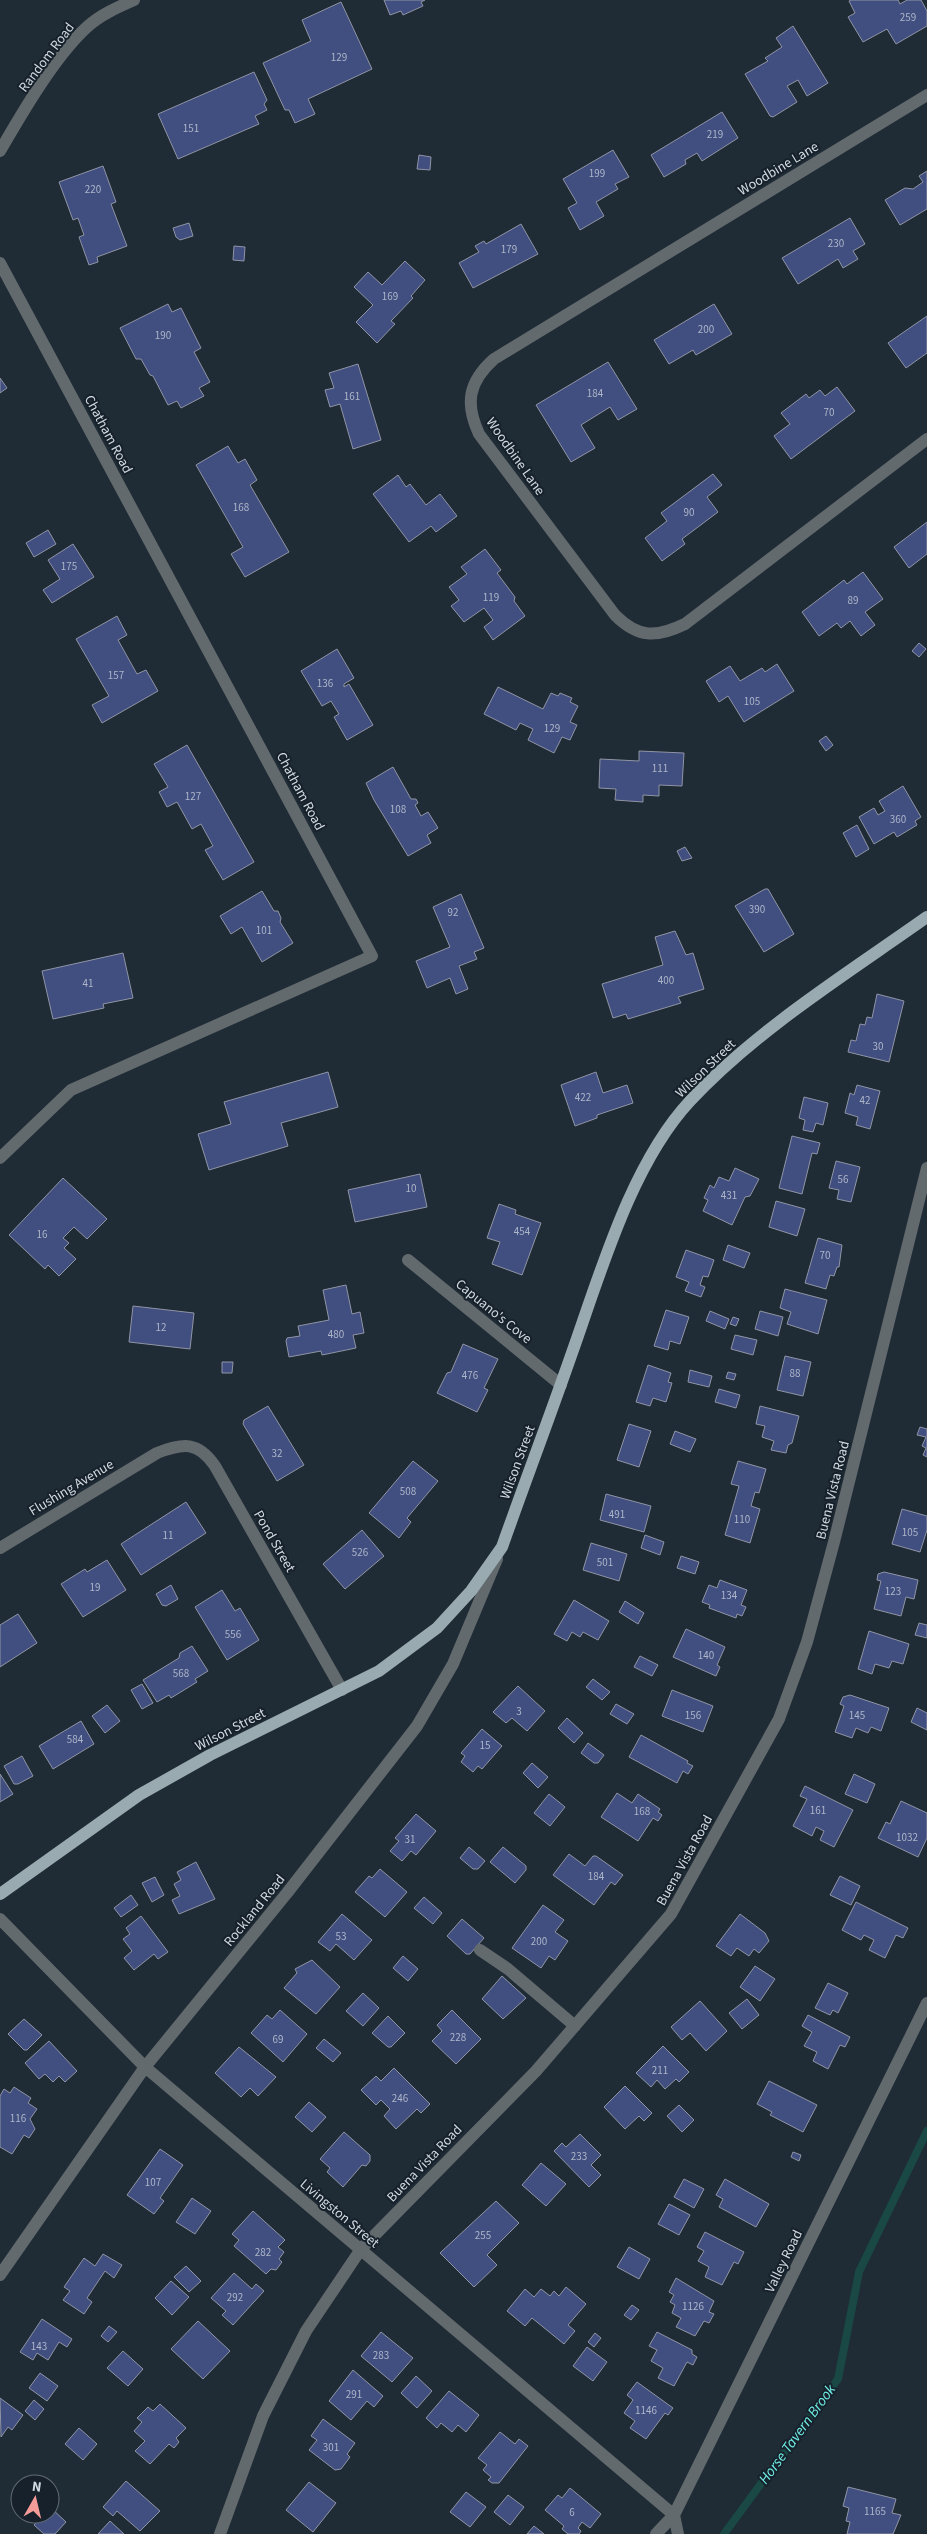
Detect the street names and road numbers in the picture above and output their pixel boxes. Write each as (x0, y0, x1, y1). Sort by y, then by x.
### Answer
street label: Random Road (14, 19, 80, 97)
street label: Woodbine Lane (734, 137, 823, 201)
street label: Chatham Road (79, 392, 137, 477)
street label: Woodbine Lane (481, 414, 550, 500)
street label: Chatham Road (271, 749, 329, 834)
street label: Wilson Street (671, 1035, 741, 1103)
street label: Capuano's Cove (451, 1275, 536, 1349)
street label: Wilson Street (495, 1422, 541, 1502)
street label: Buena Vista Road (811, 1439, 855, 1542)
street label: Flushing Avenue (25, 1455, 118, 1521)
street label: Pond Street (248, 1507, 300, 1576)
street label: Wilson Street (192, 1703, 270, 1756)
street label: Buena Vista Road (652, 1812, 718, 1909)
street label: Rockland Road (219, 1870, 290, 1951)
street label: Buena Vista Road (382, 2120, 467, 2207)
street label: Livingston Street (295, 2175, 384, 2253)
street label: Valley Road (760, 2227, 808, 2296)

